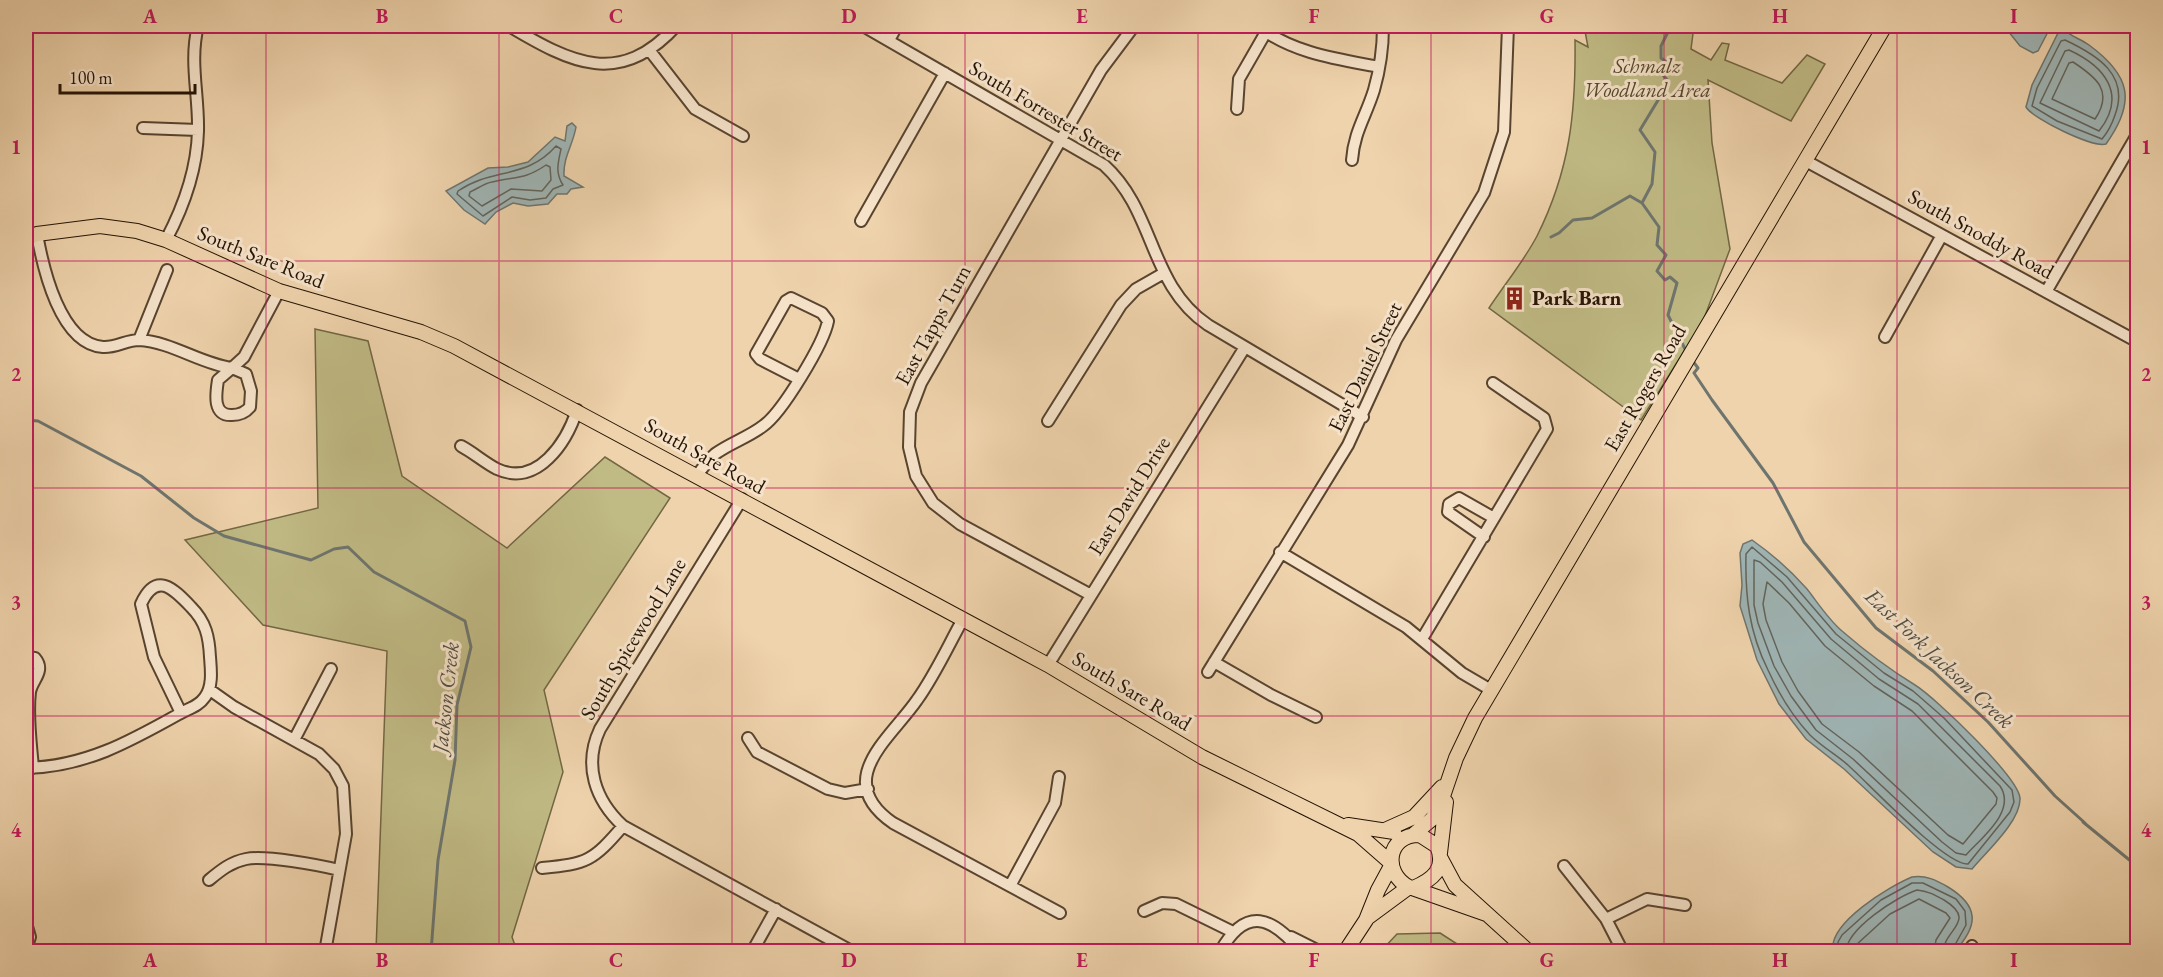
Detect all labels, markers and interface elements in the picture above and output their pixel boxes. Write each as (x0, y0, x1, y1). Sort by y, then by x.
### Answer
text: A (142, 3, 158, 29)
text: B (376, 3, 388, 29)
text: C (609, 3, 623, 29)
text: D (841, 3, 857, 29)
text: E (1076, 3, 1088, 29)
text: F (1309, 3, 1320, 29)
text: G (1540, 3, 1554, 29)
text: H (1772, 3, 1788, 29)
text: I (2010, 3, 2018, 29)
park label: Schmalz Woodland Area (1583, 52, 1711, 103)
street label: South Forrester Street (965, 54, 1128, 167)
scale bar (60, 57, 195, 95)
text: 100 m (69, 66, 113, 89)
text: 1 (11, 134, 21, 160)
text: 1 (2141, 134, 2151, 160)
street label: South Snoddy Road (1904, 182, 2059, 285)
street label: South Sare Road (194, 219, 329, 294)
street label: East Tapps Turn (888, 260, 977, 390)
place label: Park Barn (1532, 284, 1622, 311)
building icon: Park Barn (1501, 285, 1527, 311)
street label: East Daniel Street (1321, 297, 1408, 436)
street label: East Rogers Road (1597, 319, 1692, 456)
text: 2 (11, 361, 22, 387)
text: 2 (2141, 361, 2152, 387)
street label: South Sare Road (640, 411, 771, 500)
street label: East David Drive (1081, 431, 1176, 560)
street label: South Spicewood Lane (574, 553, 692, 725)
water label: East Fork Jackson Creek (1858, 581, 2020, 735)
text: 3 (11, 589, 21, 615)
text: 3 (2141, 589, 2151, 615)
water label: Jackson Creek (425, 640, 466, 759)
street label: South Sare Road (1068, 644, 1197, 737)
text: 4 (11, 817, 22, 843)
text: 4 (2141, 817, 2152, 843)
text: A (142, 947, 158, 973)
text: B (376, 947, 388, 973)
text: C (609, 947, 623, 973)
text: D (841, 947, 857, 973)
text: E (1076, 947, 1088, 973)
text: F (1309, 947, 1320, 973)
text: G (1540, 947, 1554, 973)
text: H (1772, 947, 1788, 973)
text: I (2010, 947, 2018, 973)

